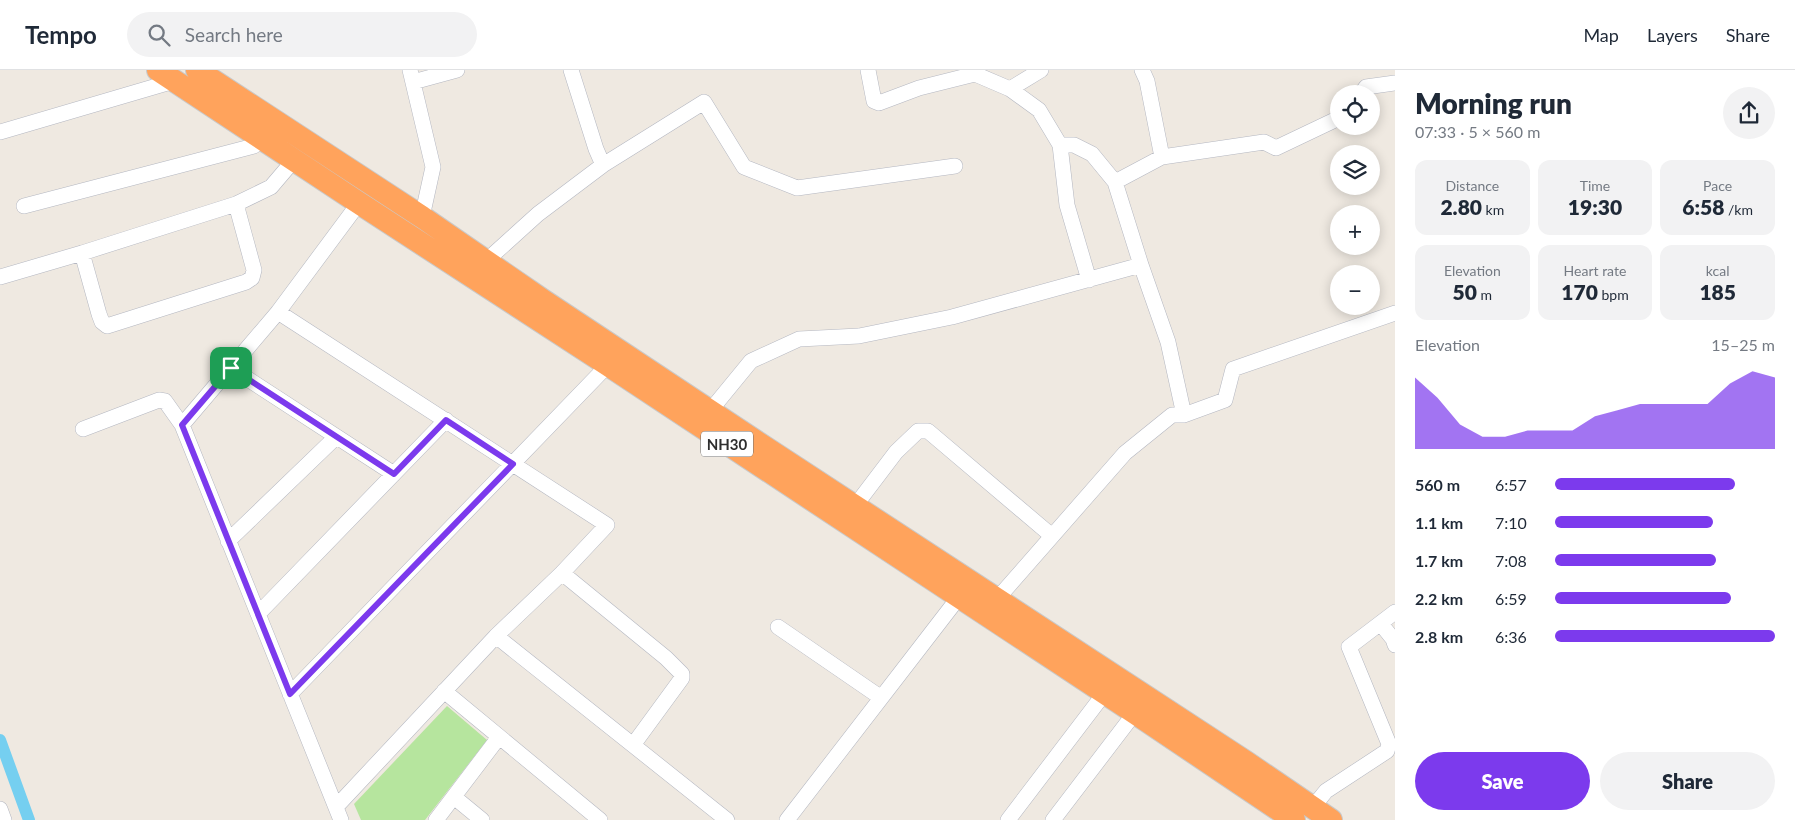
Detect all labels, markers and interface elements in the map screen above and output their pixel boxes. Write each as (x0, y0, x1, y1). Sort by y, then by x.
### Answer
search box (127, 12, 477, 57)
text: Tempo (25, 20, 97, 49)
icon: search (145, 21, 173, 49)
text: Search here (185, 23, 283, 46)
text: Map (1583, 24, 1619, 46)
text: Layers (1647, 24, 1698, 46)
text: Share (1726, 24, 1770, 46)
map controls (1330, 85, 1380, 315)
button: locate (1330, 85, 1380, 135)
text: Morning run (1415, 86, 1572, 120)
button: share (1723, 87, 1775, 139)
text: 07:33 · 5 × 560 m (1415, 122, 1540, 141)
button: layers (1330, 145, 1380, 195)
text: Distance (1445, 177, 1499, 194)
text: Time (1580, 177, 1610, 194)
text: Pace (1703, 177, 1732, 194)
text: 2.80 (1440, 194, 1482, 219)
text: 19:30 (1568, 194, 1622, 219)
text: 6:58 (1682, 194, 1724, 219)
text: km (1482, 201, 1504, 218)
text: /km (1724, 201, 1753, 218)
button: + (1330, 205, 1380, 255)
text: Elevation (1444, 262, 1501, 279)
text: Heart rate (1564, 262, 1626, 279)
text: kcal (1706, 262, 1729, 279)
button: − (1330, 265, 1380, 315)
text: 50 (1453, 279, 1477, 304)
text: 170 (1561, 279, 1598, 304)
text: 185 (1699, 279, 1736, 304)
text: m (1477, 286, 1492, 303)
text: bpm (1598, 286, 1629, 303)
text: Elevation (1415, 335, 1480, 354)
text: 15–25 m (1711, 335, 1775, 354)
pin (210, 347, 252, 389)
icon: arrive (217, 354, 245, 382)
road number: NH30 (701, 432, 753, 456)
text: 560 m (1415, 475, 1460, 494)
text: 6:57 (1495, 475, 1527, 494)
text: 1.1 km (1415, 513, 1463, 532)
text: 7:10 (1495, 513, 1527, 532)
text: 1.7 km (1415, 551, 1463, 570)
text: 7:08 (1495, 551, 1527, 570)
text: 2.2 km (1415, 589, 1463, 608)
text: 6:59 (1495, 589, 1527, 608)
text: 2.8 km (1415, 627, 1463, 646)
text: 6:36 (1495, 627, 1527, 646)
button: Save (1415, 752, 1590, 810)
button: Share (1600, 752, 1775, 810)

